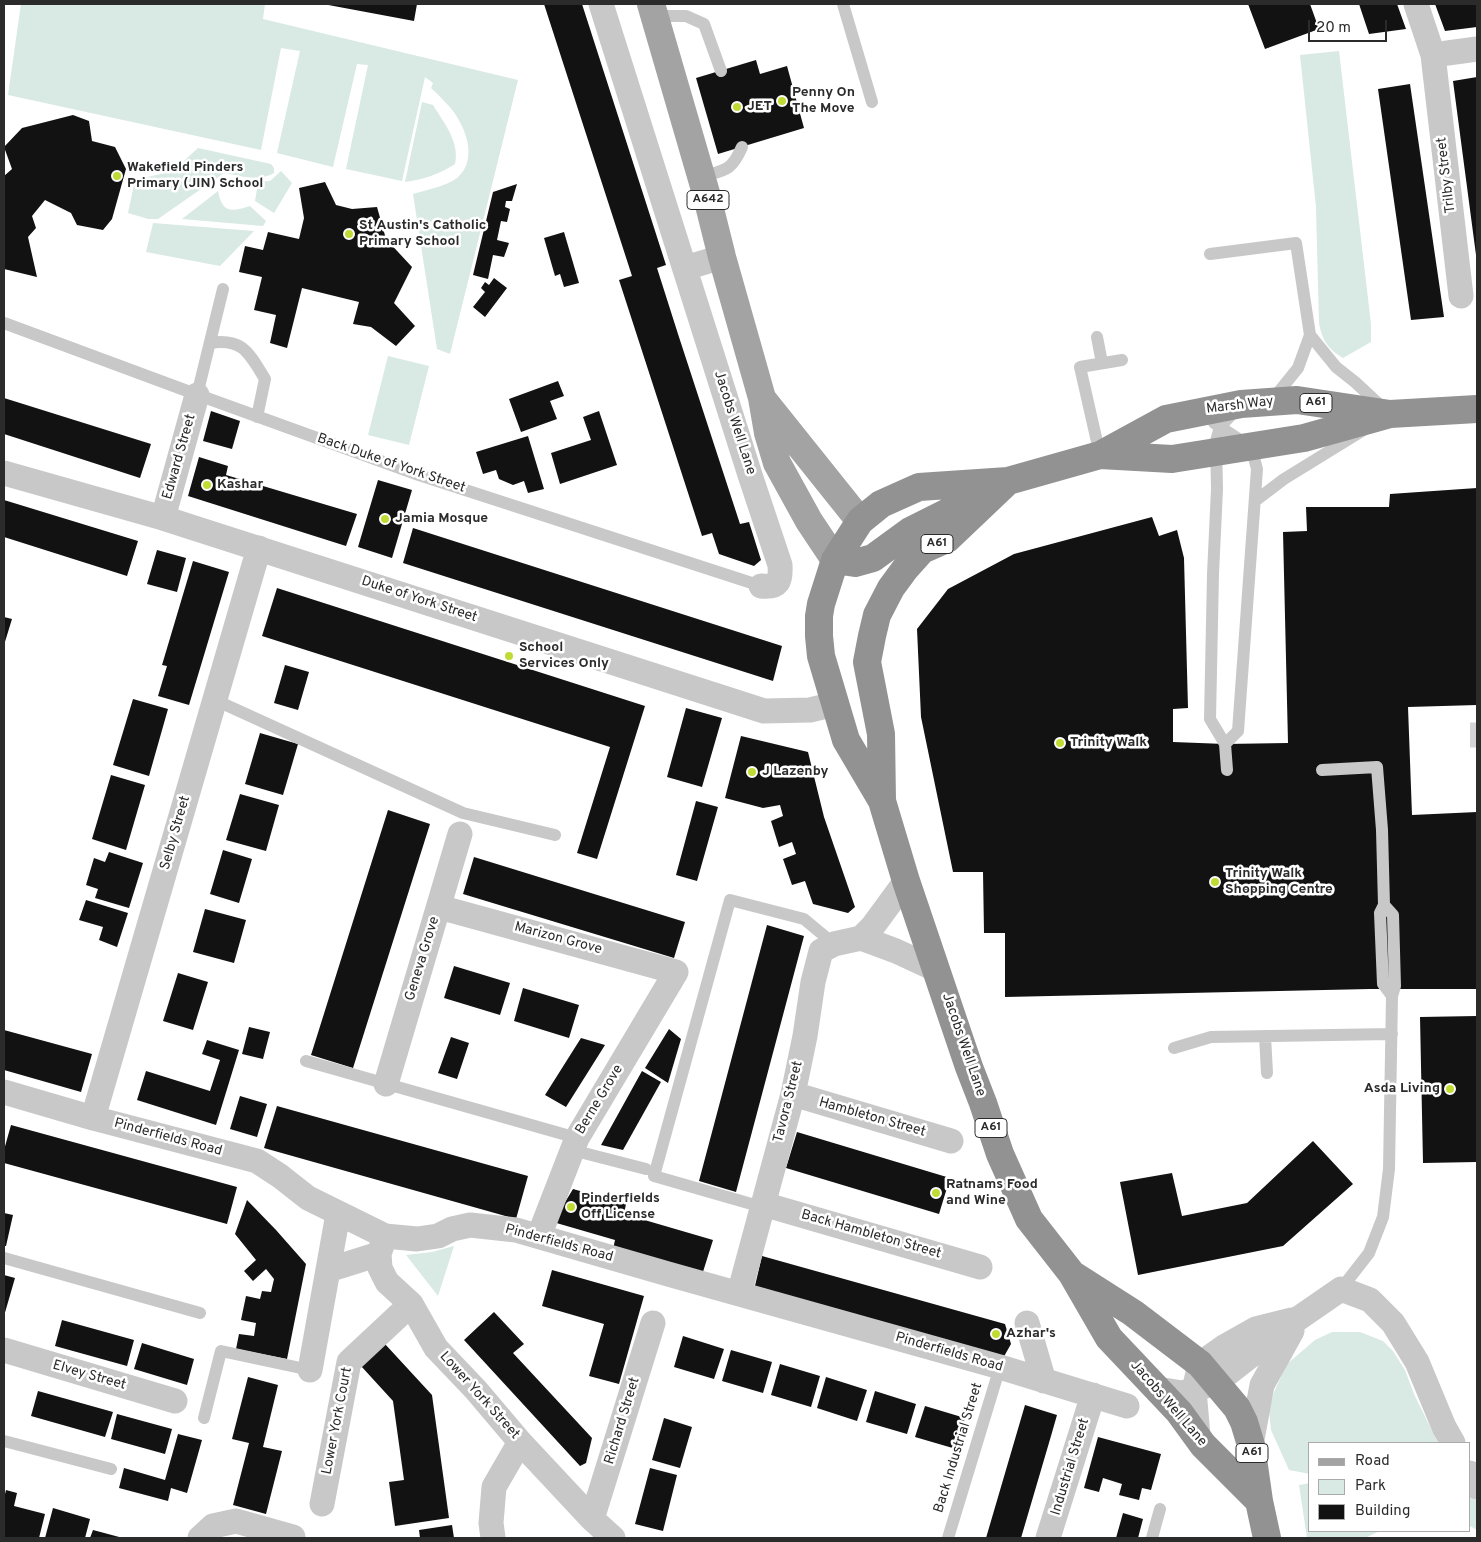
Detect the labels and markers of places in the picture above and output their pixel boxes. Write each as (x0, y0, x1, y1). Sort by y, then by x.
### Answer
place label: Penny On The Move (792, 85, 855, 118)
marker: Penny On The Move (776, 95, 788, 107)
place label: JET (747, 99, 772, 115)
marker: JET (731, 101, 743, 113)
place label: Wakefield Pinders Primary (JIN) School (127, 160, 263, 192)
marker: Wakefield Pinders Primary (JIN) School (111, 170, 123, 182)
place label: St Austin's Catholic Primary School (359, 218, 486, 250)
marker: St Austin's Catholic Primary School (343, 228, 355, 240)
place label: Kashar (217, 477, 263, 493)
marker: Kashar (201, 479, 213, 491)
place label: Jamia Mosque (395, 511, 488, 527)
marker: Jamia Mosque (379, 513, 391, 525)
place label: School Services Only (519, 640, 609, 672)
marker: School Services Only (503, 650, 515, 662)
place label: Trinity Walk (1070, 735, 1147, 751)
marker: Trinity Walk (1054, 737, 1066, 749)
place label: J Lazenby (762, 764, 828, 780)
marker: J Lazenby (746, 766, 758, 778)
place label: Trinity Walk Shopping Centre (1225, 866, 1333, 899)
marker: Trinity Walk Shopping Centre (1209, 876, 1221, 888)
place label: Asda Living (1364, 1081, 1440, 1097)
marker: Asda Living (1444, 1083, 1456, 1095)
place label: Ratnams Food and Wine (946, 1177, 1038, 1210)
marker: Ratnams Food and Wine (930, 1187, 942, 1199)
place label: Pinderfields Off License (581, 1191, 660, 1224)
marker: Pinderfields Off License (565, 1201, 577, 1213)
place label: Azhar's (1006, 1326, 1056, 1342)
marker: Azhar's (990, 1328, 1002, 1340)

